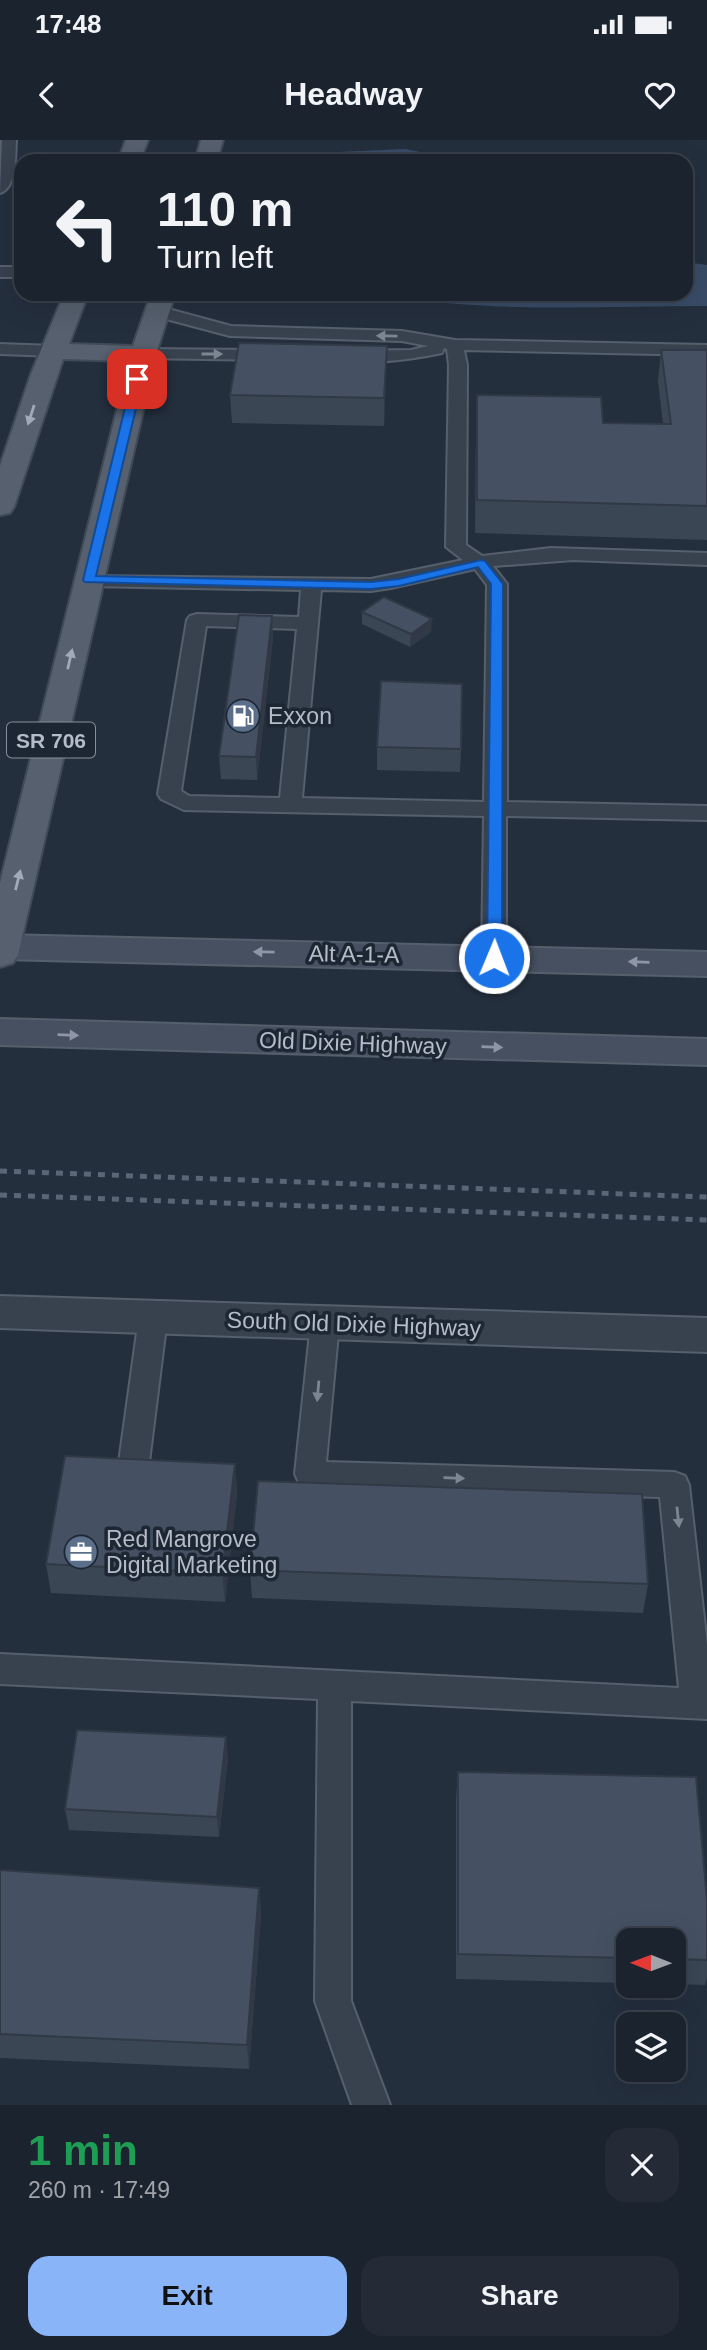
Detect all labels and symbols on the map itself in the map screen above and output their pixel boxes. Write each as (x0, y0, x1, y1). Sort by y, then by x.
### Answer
one-way arrow (376, 330, 398, 342)
one-way arrow (201, 348, 223, 360)
pin (107, 349, 167, 409)
one-way arrow (25, 405, 35, 426)
one-way arrow (65, 648, 76, 670)
fuel station icon: Exxon (224, 697, 262, 735)
place label: Exxon (268, 703, 332, 729)
road number: SR 706 (7, 722, 95, 758)
one-way arrow (13, 869, 24, 891)
position arrow (457, 921, 531, 995)
street label: Alt A-1-A (308, 940, 400, 968)
one-way arrow (253, 947, 275, 958)
one-way arrow (628, 956, 650, 967)
street label: Old Dixie Highway (259, 1027, 448, 1059)
one-way arrow (57, 1029, 79, 1040)
one-way arrow (481, 1041, 503, 1052)
street label: South Old Dixie Highway (226, 1307, 482, 1341)
one-way arrow (312, 1380, 323, 1402)
one-way arrow (443, 1473, 465, 1484)
one-way arrow (672, 1506, 683, 1528)
place label: Red Mangrove Digital Marketing (106, 1526, 277, 1578)
office icon: Red Mangrove Digital Marketing (62, 1533, 100, 1571)
north arrow (616, 1928, 686, 1998)

